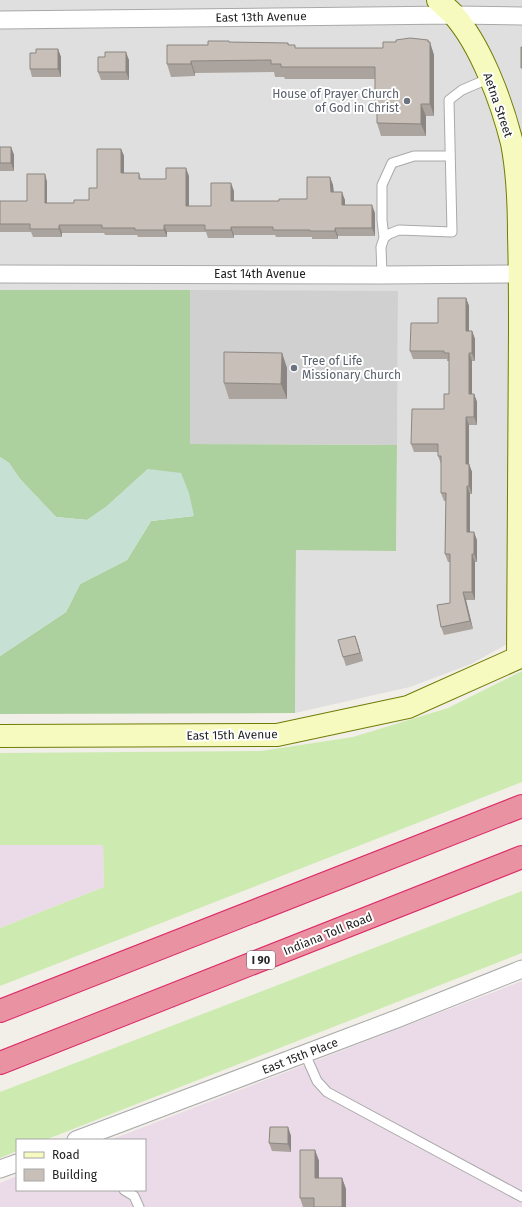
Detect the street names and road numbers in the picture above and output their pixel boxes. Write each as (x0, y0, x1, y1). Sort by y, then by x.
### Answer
street label: East 13th Avenue (215, 9, 307, 25)
street label: Aetna Street (480, 71, 516, 140)
street label: East 14th Avenue (214, 267, 306, 281)
street label: East 15th Avenue (186, 727, 278, 743)
street label: Indiana Toll Road (281, 910, 375, 958)
road number: I 90 (247, 951, 275, 969)
street label: East 15th Place (260, 1035, 340, 1077)

